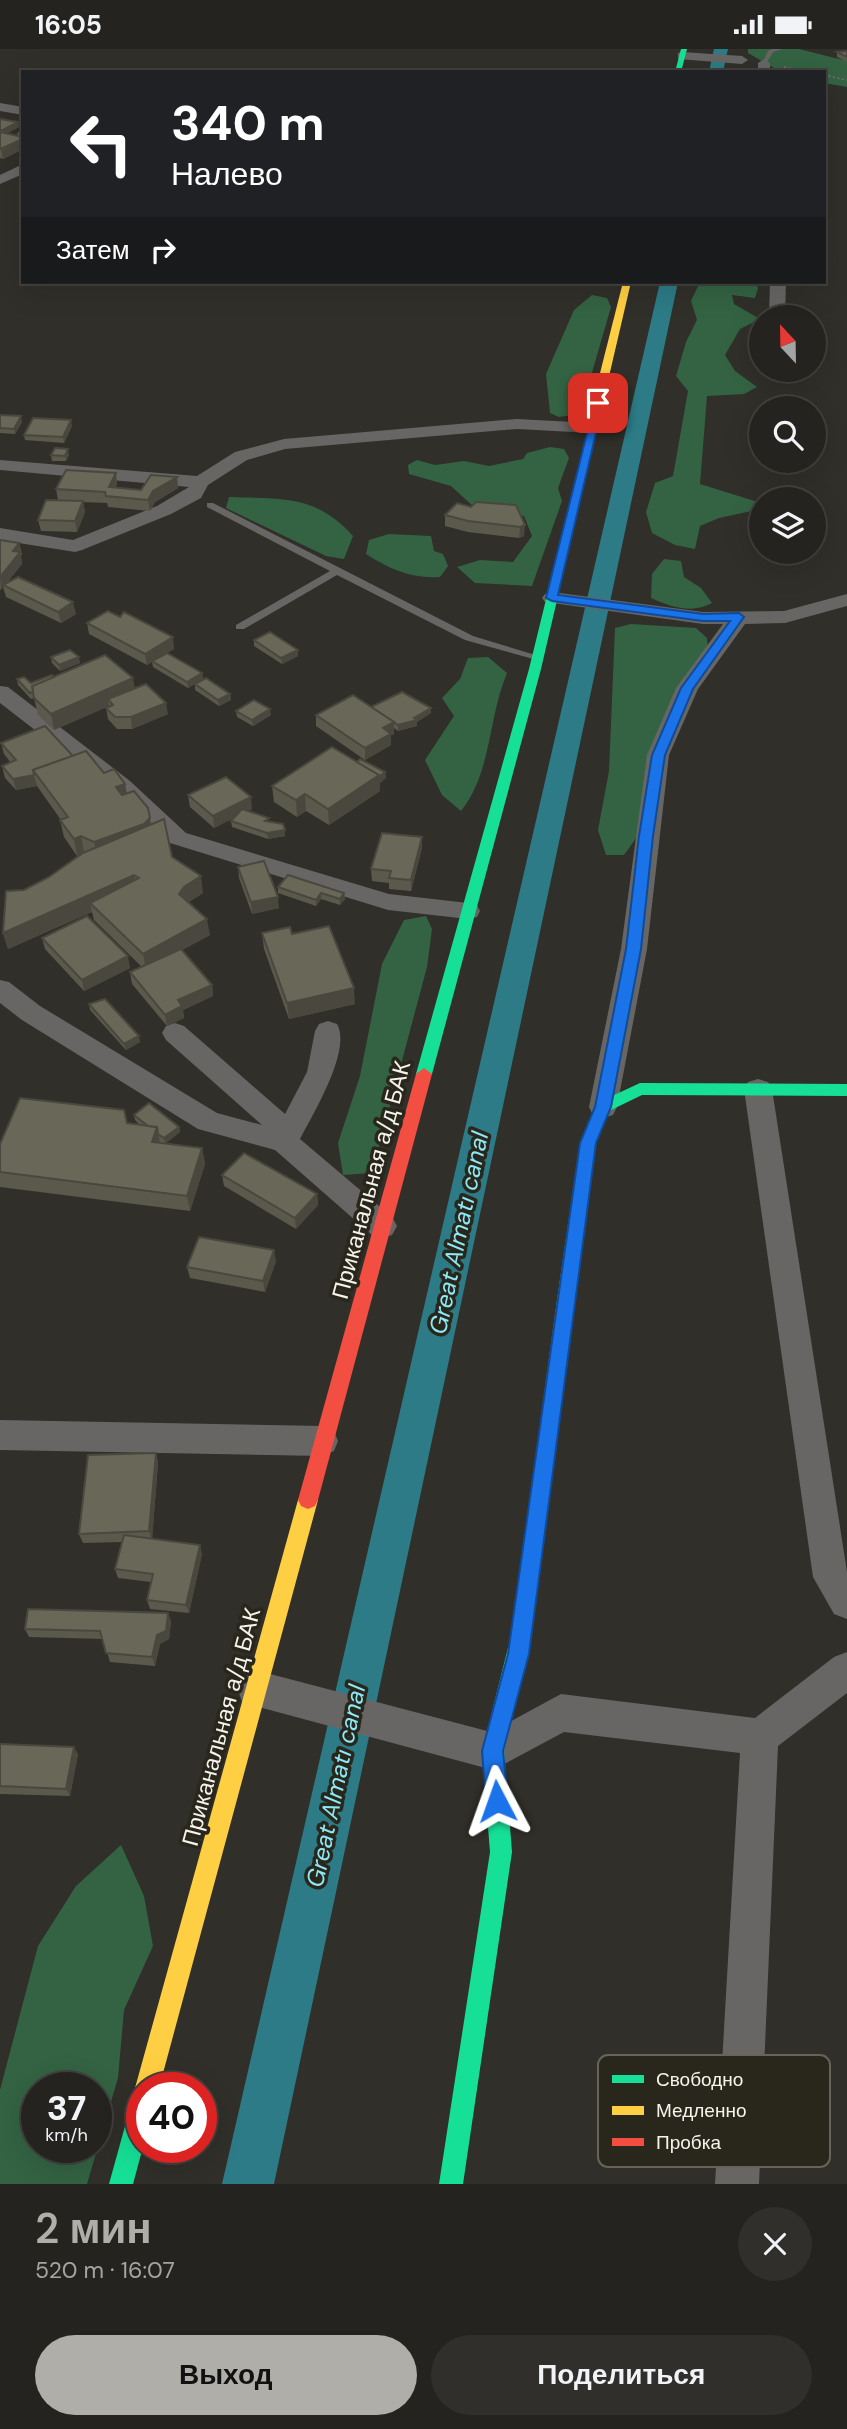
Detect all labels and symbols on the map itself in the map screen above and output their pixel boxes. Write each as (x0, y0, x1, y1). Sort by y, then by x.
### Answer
north arrow (749, 305, 826, 381)
pin (568, 373, 628, 433)
street label: Приканальная а/д БАК (325, 1057, 417, 1302)
water label: Great Almatı canal (422, 1128, 495, 1337)
street label: Приканальная а/д БАК (175, 1604, 267, 1849)
water label: Great Almatı canal (299, 1681, 372, 1890)
position arrow (460, 1764, 534, 1838)
legend (598, 2055, 830, 2167)
text: Свободно (656, 2067, 743, 2092)
speed limit sign: 40 (126, 2072, 217, 2163)
text: Медленно (656, 2098, 746, 2123)
text: Пробка (656, 2130, 721, 2155)

